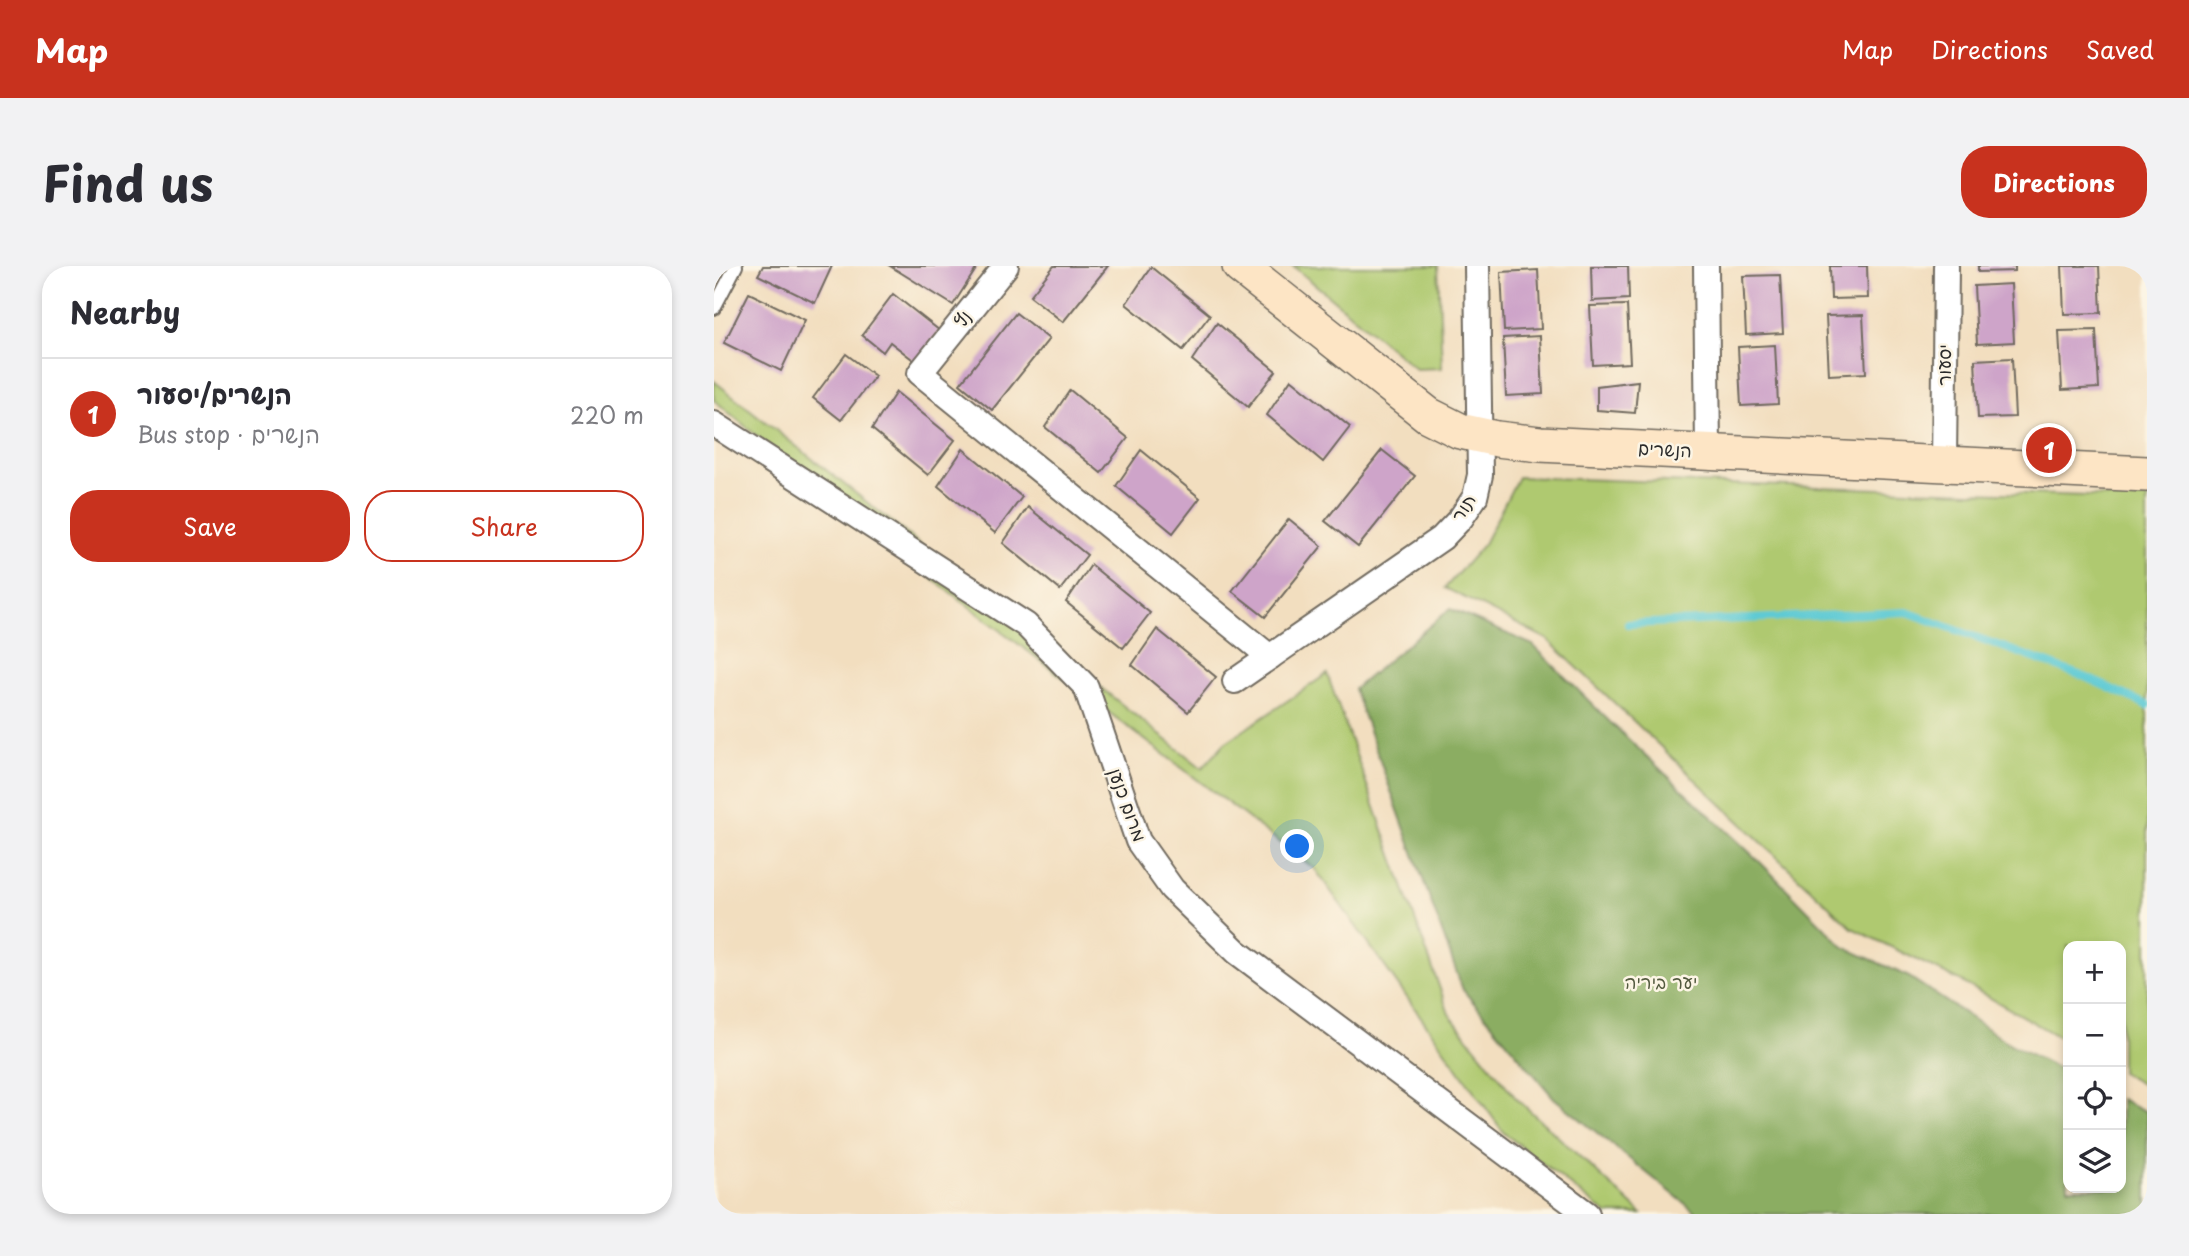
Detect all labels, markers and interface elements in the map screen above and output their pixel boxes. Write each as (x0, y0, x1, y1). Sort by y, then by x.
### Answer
text: Map (35, 24, 108, 74)
text: Map (1842, 31, 1893, 67)
text: Directions (1931, 31, 2048, 67)
text: Saved (2086, 31, 2154, 67)
text: Find us (42, 145, 213, 219)
button: Directions (1961, 146, 2147, 218)
text: Nearby (70, 289, 180, 334)
street label: נץ (947, 304, 977, 332)
street label: יסעור (1930, 344, 1957, 386)
text: הנשרים/יסעור (137, 374, 292, 413)
text: 1 (88, 397, 99, 432)
text: 220 m (570, 397, 644, 432)
text: Bus stop · הנשרים (137, 416, 320, 451)
pin: 1 (2026, 424, 2072, 476)
street label: הנשרים (1637, 434, 1693, 463)
street label: תור (1444, 488, 1482, 526)
button: Save (70, 490, 350, 562)
button: Share (364, 490, 644, 562)
street label: מרום כנען (1103, 764, 1154, 845)
your location (1280, 829, 1314, 863)
map controls (2063, 941, 2126, 1193)
button: + (2063, 941, 2126, 1004)
park label: יער ביריה (1625, 968, 1697, 995)
button: − (2063, 1004, 2126, 1067)
button: locate (2063, 1067, 2126, 1130)
button: layers (2063, 1130, 2126, 1193)

